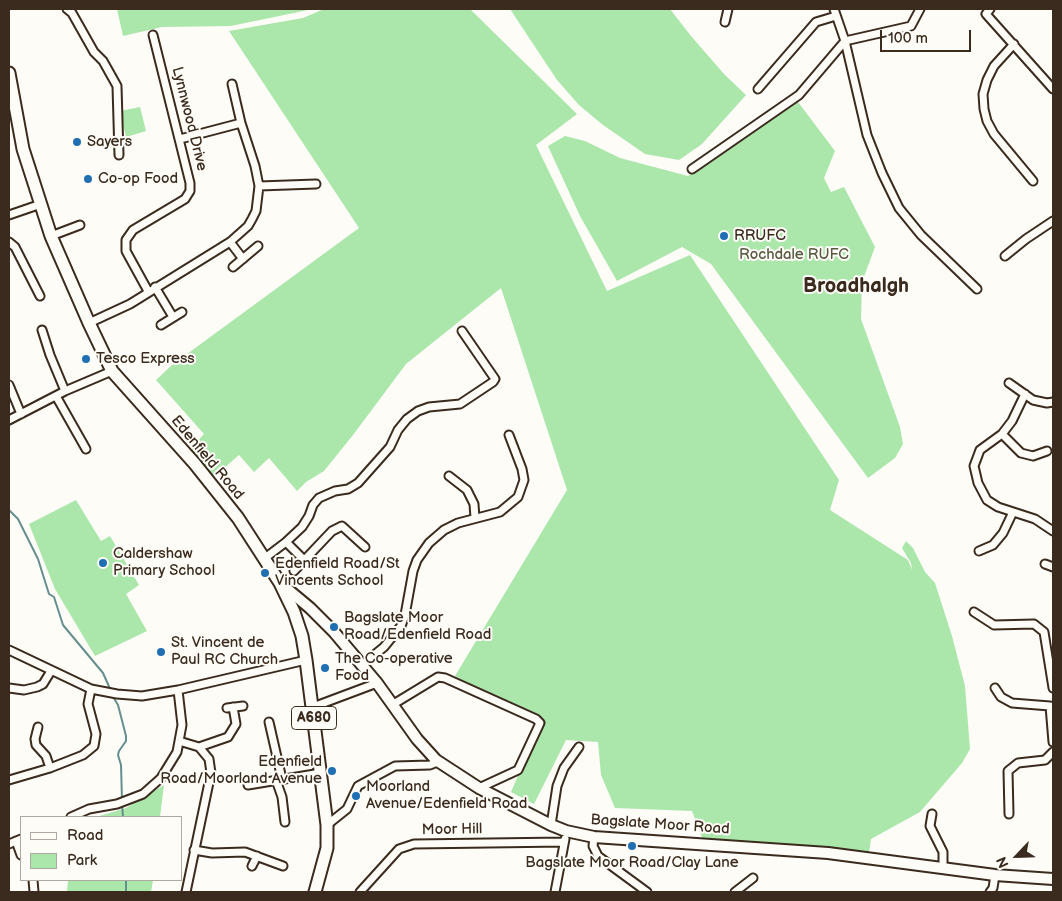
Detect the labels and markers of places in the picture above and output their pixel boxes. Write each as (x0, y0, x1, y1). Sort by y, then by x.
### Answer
place label: Sayers (87, 133, 132, 151)
marker: Sayers (71, 136, 83, 148)
place label: Co-op Food (98, 170, 178, 188)
marker: Co-op Food (82, 173, 94, 185)
place label: RRUFC (734, 227, 786, 245)
marker: RRUFC (718, 230, 730, 242)
place label: Tesco Express (96, 350, 195, 368)
marker: Tesco Express (80, 353, 92, 365)
place label: Caldershaw Primary School (113, 545, 215, 580)
place label: Edenfield Road/St Vincents School (275, 555, 400, 590)
marker: Caldershaw Primary School (97, 557, 109, 569)
marker: Edenfield Road/St Vincents School (259, 567, 271, 579)
place label: Bagslate Moor Road/Edenfield Road (344, 609, 491, 644)
marker: Bagslate Moor Road/Edenfield Road (328, 621, 340, 633)
place label: St. Vincent de Paul RC Church (171, 634, 278, 669)
marker: St. Vincent de Paul RC Church (155, 646, 167, 658)
place label: The Co-operative Food (335, 650, 453, 685)
marker: The Co-operative Food (319, 662, 331, 674)
place label: Edenfield Road/Moorland Avenue (160, 753, 322, 788)
marker: Edenfield Road/Moorland Avenue (326, 765, 338, 777)
place label: Moorland Avenue/Edenfield Road (366, 778, 527, 813)
marker: Moorland Avenue/Edenfield Road (350, 790, 362, 802)
marker: Bagslate Moor Road/Clay Lane (626, 840, 638, 852)
place label: Bagslate Moor Road/Clay Lane (525, 854, 739, 872)

